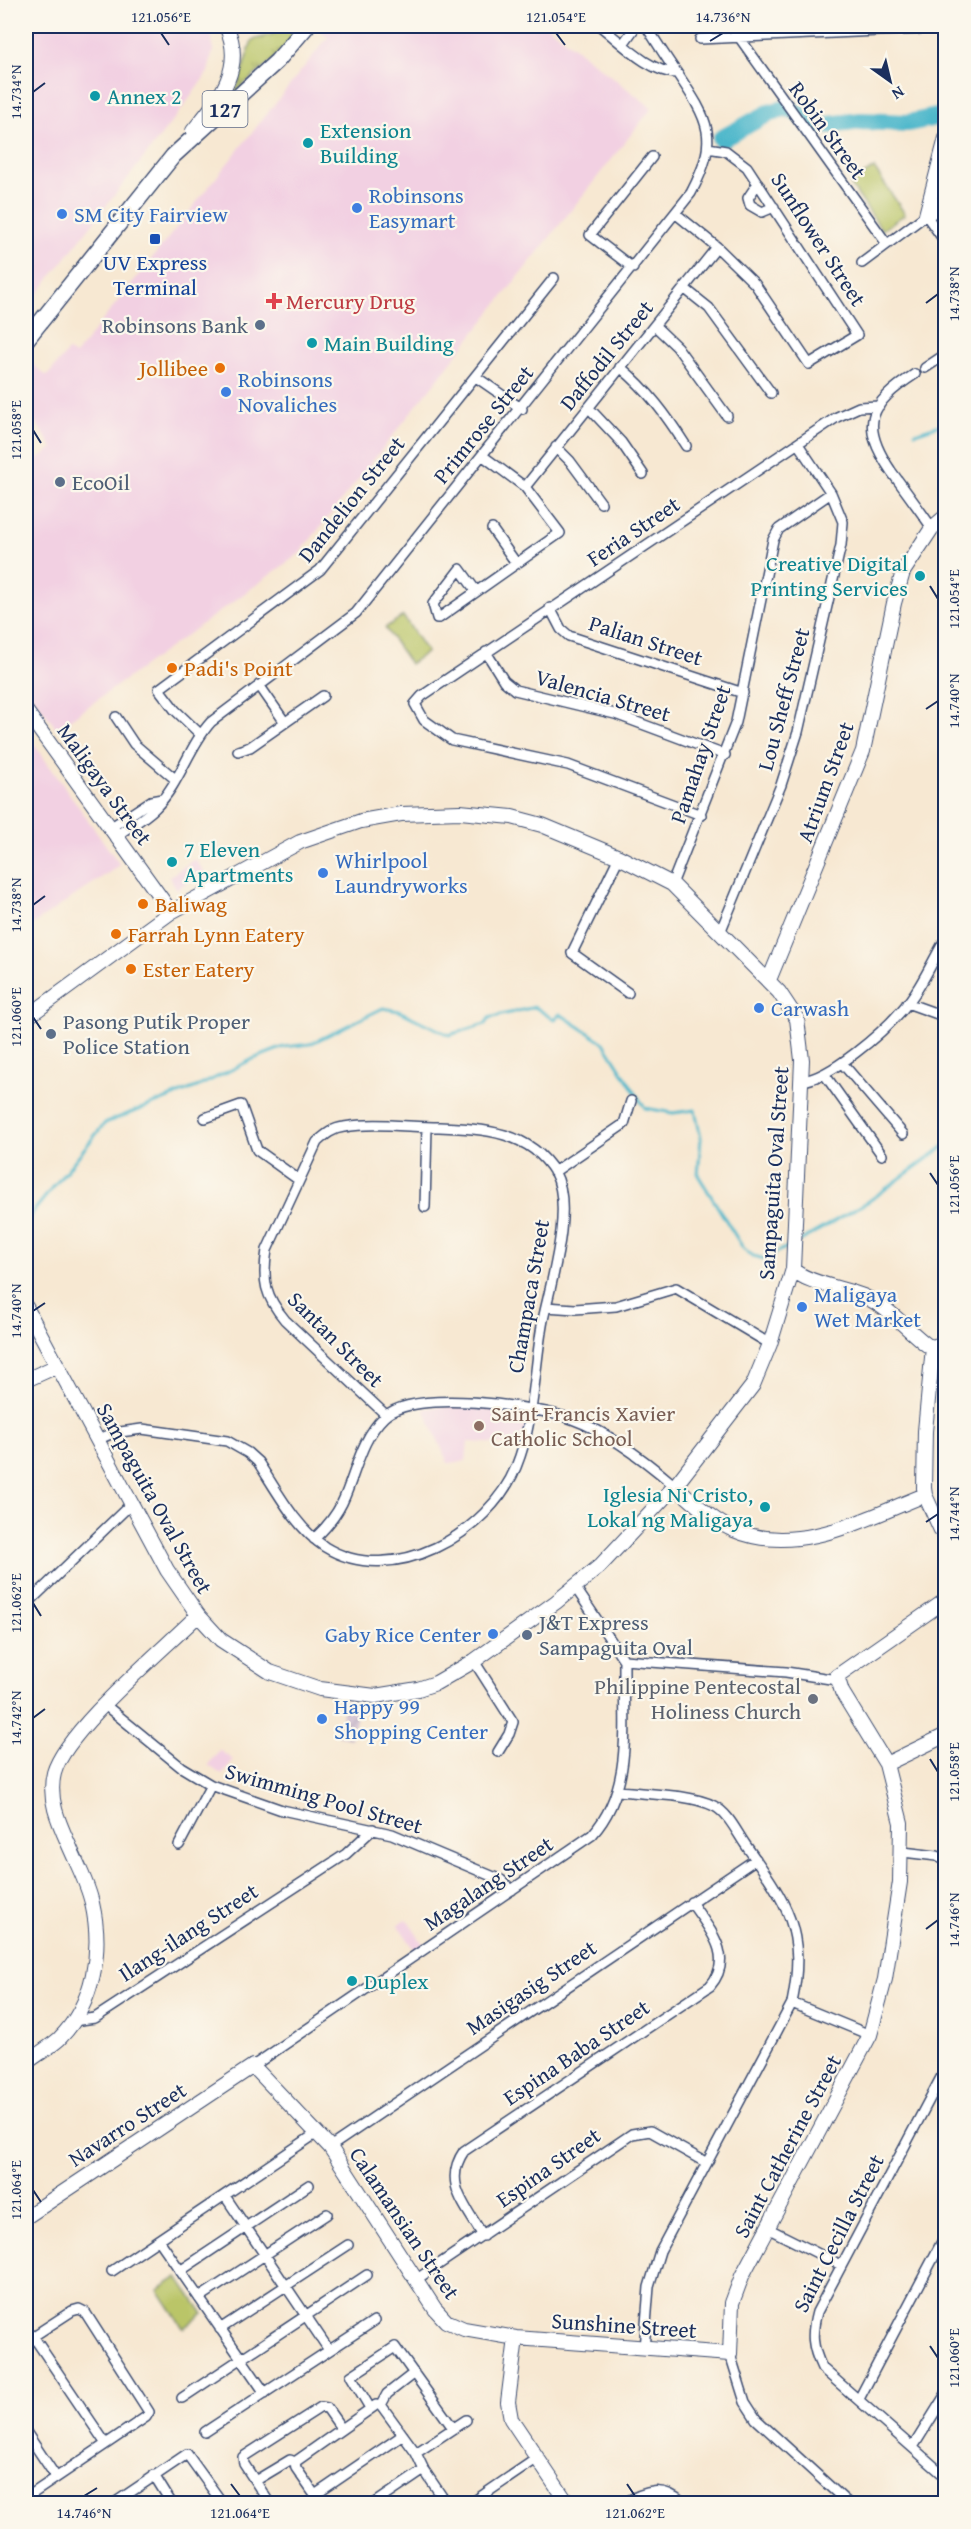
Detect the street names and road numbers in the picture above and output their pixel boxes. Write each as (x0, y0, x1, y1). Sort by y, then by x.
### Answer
street label: Robin Street (781, 74, 875, 186)
road number: 127 (202, 91, 248, 127)
street label: Sunflower Street (764, 166, 875, 313)
street label: Daffodil Street (551, 293, 661, 417)
street label: Primrose Street (425, 358, 541, 490)
street label: Dandelion Street (290, 429, 412, 569)
street label: Feria Street (580, 488, 686, 574)
street label: Palian Street (585, 607, 707, 673)
street label: Lou Sheff Street (749, 624, 818, 774)
street label: Valencia Street (532, 660, 675, 730)
street label: Pamahay Street (661, 680, 739, 828)
street label: Maligaya Street (50, 716, 160, 852)
street label: Atrium Street (788, 717, 862, 847)
street label: Sampaguita Oval Street (750, 1065, 796, 1281)
street label: Champaca Street (499, 1216, 557, 1375)
street label: Santan Street (281, 1284, 391, 1394)
street label: Sampaguita Oval Street (89, 1396, 221, 1600)
street label: Swimming Pool Street (222, 1755, 427, 1842)
street label: Magalang Street (417, 1828, 559, 1938)
street label: Ilang-ilang Street (112, 1875, 264, 1989)
street label: Masigasig Street (459, 1931, 603, 2042)
street label: Espina Baba Street (496, 1991, 656, 2113)
street label: Saint Catherine Street (725, 2048, 849, 2243)
street label: Navarro Street (62, 2074, 192, 2174)
street label: Espina Street (489, 2119, 607, 2215)
street label: Calamansian Street (342, 2140, 468, 2306)
street label: Saint Cecilla Street (784, 2148, 892, 2318)
street label: Sunshine Street (550, 2304, 698, 2346)

